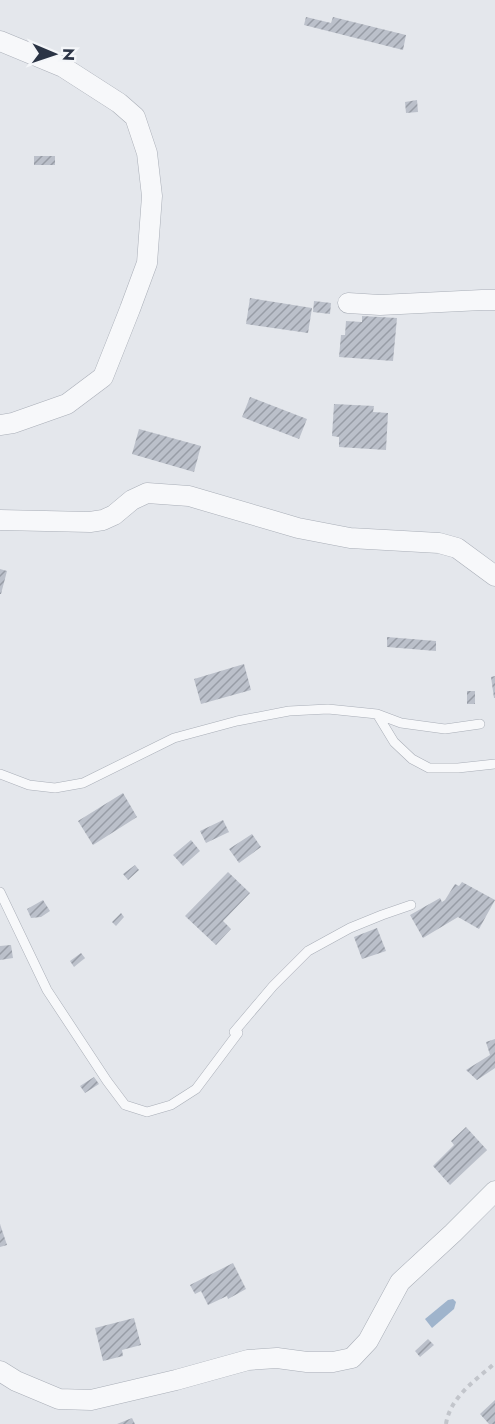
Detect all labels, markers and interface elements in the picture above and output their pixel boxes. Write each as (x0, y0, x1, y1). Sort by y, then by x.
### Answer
north arrow (24, 24, 84, 84)
text: N (57, 48, 80, 61)

